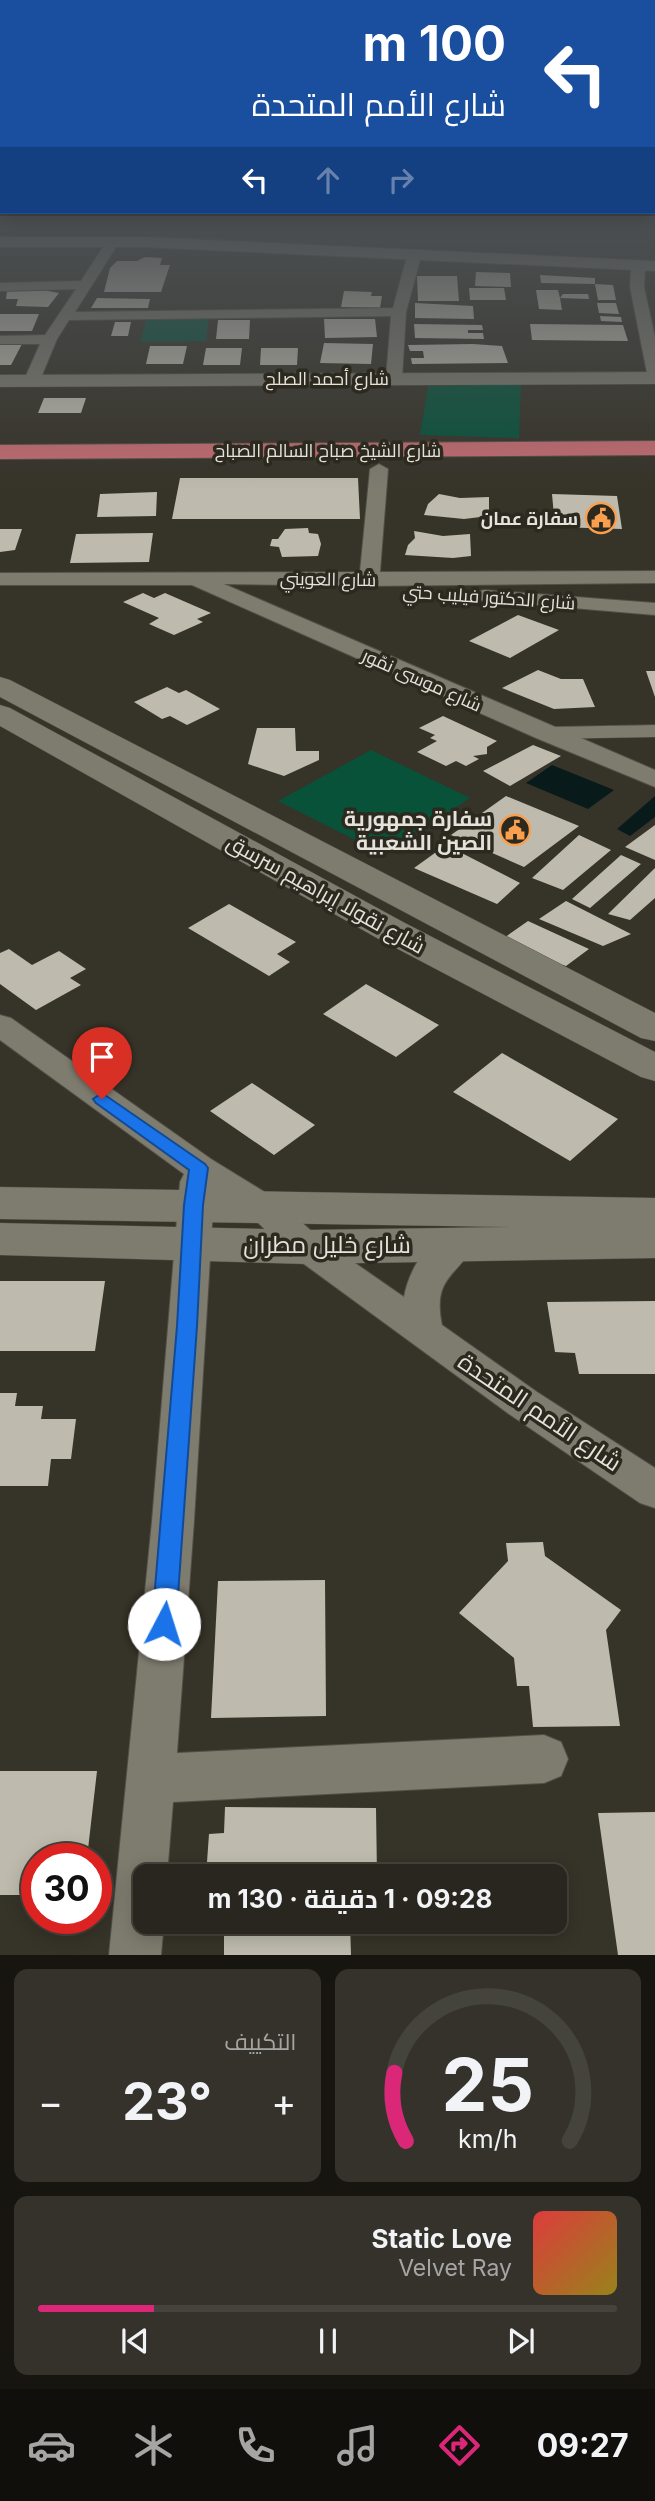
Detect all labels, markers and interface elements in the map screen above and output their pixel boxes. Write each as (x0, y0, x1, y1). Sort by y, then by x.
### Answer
text: 100 m (362, 14, 506, 73)
icon: left (530, 28, 621, 119)
text: شارع الأمم المتحدة (252, 85, 506, 124)
icon: left (236, 161, 274, 199)
icon: ahead (309, 161, 347, 199)
icon: right (382, 161, 420, 199)
street label: شارع أحمد الصلح (265, 368, 389, 391)
street label: شارع الشيخ صباح السالم الصباح (215, 440, 441, 463)
public building icon: سفارة عمان (584, 501, 618, 535)
place label: سفارة عمان (481, 508, 578, 529)
street label: شارع العويني (280, 568, 376, 594)
street label: شارع الدكتور فيليب حتي (402, 580, 576, 617)
street label: شارع موسى نمّور (357, 644, 485, 717)
place label: سفارة جمهورية الصين الشعبية (344, 806, 492, 855)
public building icon: سفارة جمهورية الصين الشعبية (498, 813, 532, 847)
street label: شارع نقولا إبراهيم سرسق (222, 829, 429, 961)
pin (72, 1027, 132, 1099)
icon: arrive (83, 1038, 121, 1076)
street label: شارع خليل مطران (243, 1230, 411, 1261)
street label: شارع الأمم المتحدة (452, 1347, 627, 1479)
position arrow (127, 1587, 201, 1661)
speed limit sign: 30 (21, 1843, 112, 1934)
text: 09:28 · 1 دقيقة · 130 m (208, 1883, 492, 1914)
text: التكييف (224, 2028, 297, 2056)
text: 25 (442, 2041, 534, 2130)
text: 23° (122, 2070, 212, 2133)
text: − (38, 2079, 63, 2125)
text: + (271, 2079, 296, 2125)
text: km/h (458, 2124, 517, 2154)
text: Static Love (371, 2223, 512, 2254)
text: Velvet Ray (398, 2254, 512, 2282)
icon: previous (116, 2322, 154, 2360)
icon: pause (309, 2322, 347, 2360)
icon: next (502, 2322, 540, 2360)
icon: car (27, 2421, 76, 2470)
icon: climate (129, 2421, 178, 2470)
icon: phone (231, 2421, 280, 2470)
icon: music (333, 2421, 382, 2470)
icon: directions (435, 2421, 484, 2470)
text: 09:27 (537, 2426, 628, 2465)

